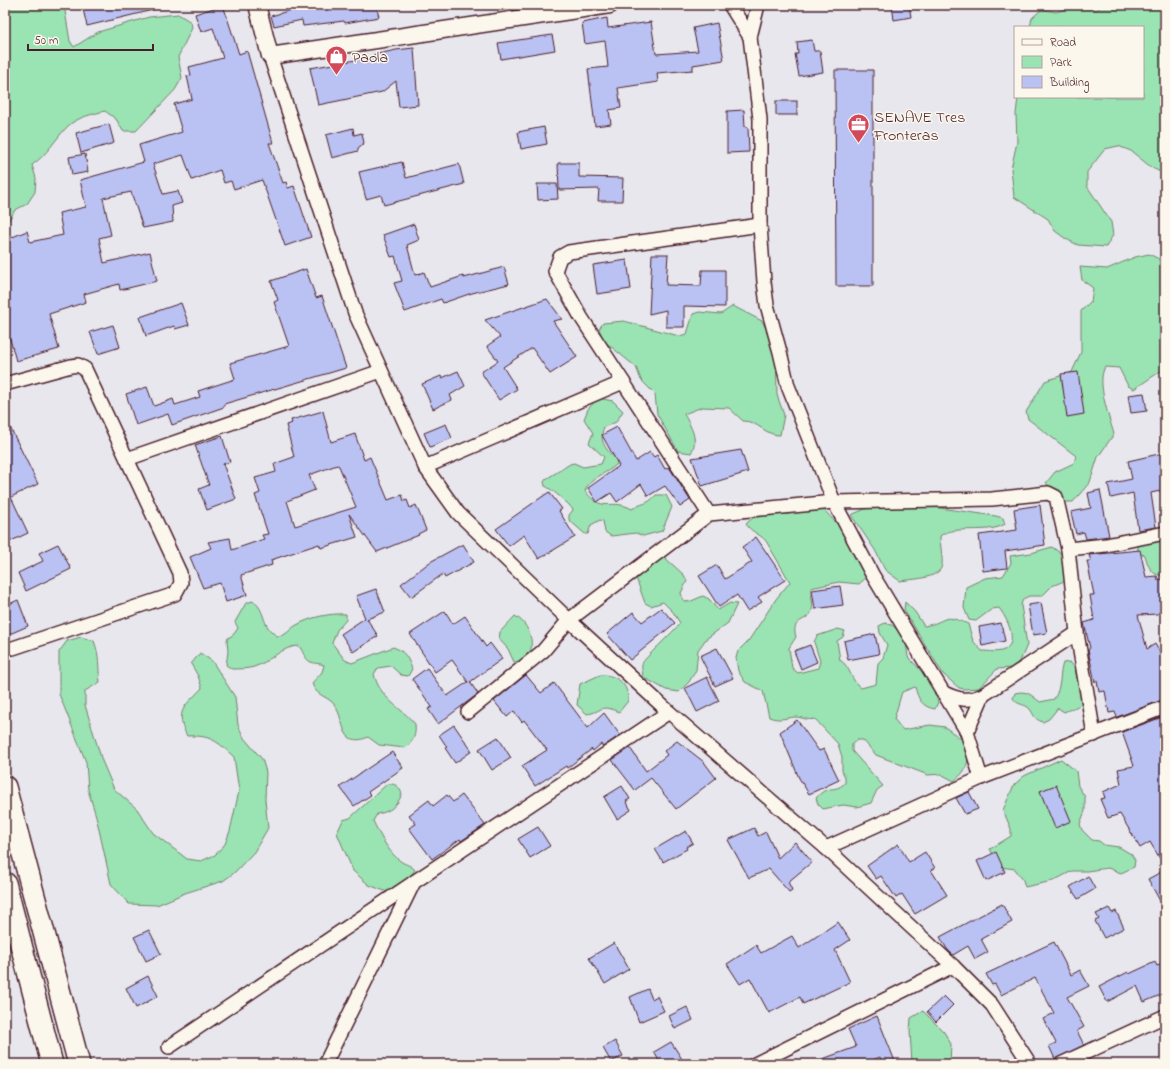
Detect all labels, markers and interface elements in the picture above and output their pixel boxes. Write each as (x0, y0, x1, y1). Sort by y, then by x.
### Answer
scale bar (28, 26, 153, 52)
legend (1014, 26, 1144, 98)
text: 50 m (34, 32, 58, 50)
text: Road (1050, 34, 1076, 52)
shop icon: Paola (323, 43, 349, 76)
place label: Paola (352, 46, 388, 70)
text: Park (1050, 54, 1072, 72)
text: Building (1049, 74, 1089, 93)
place label: SENAVE Tres Fronteras (873, 106, 965, 148)
office icon: SENAVE Tres Fronteras (845, 112, 871, 145)

